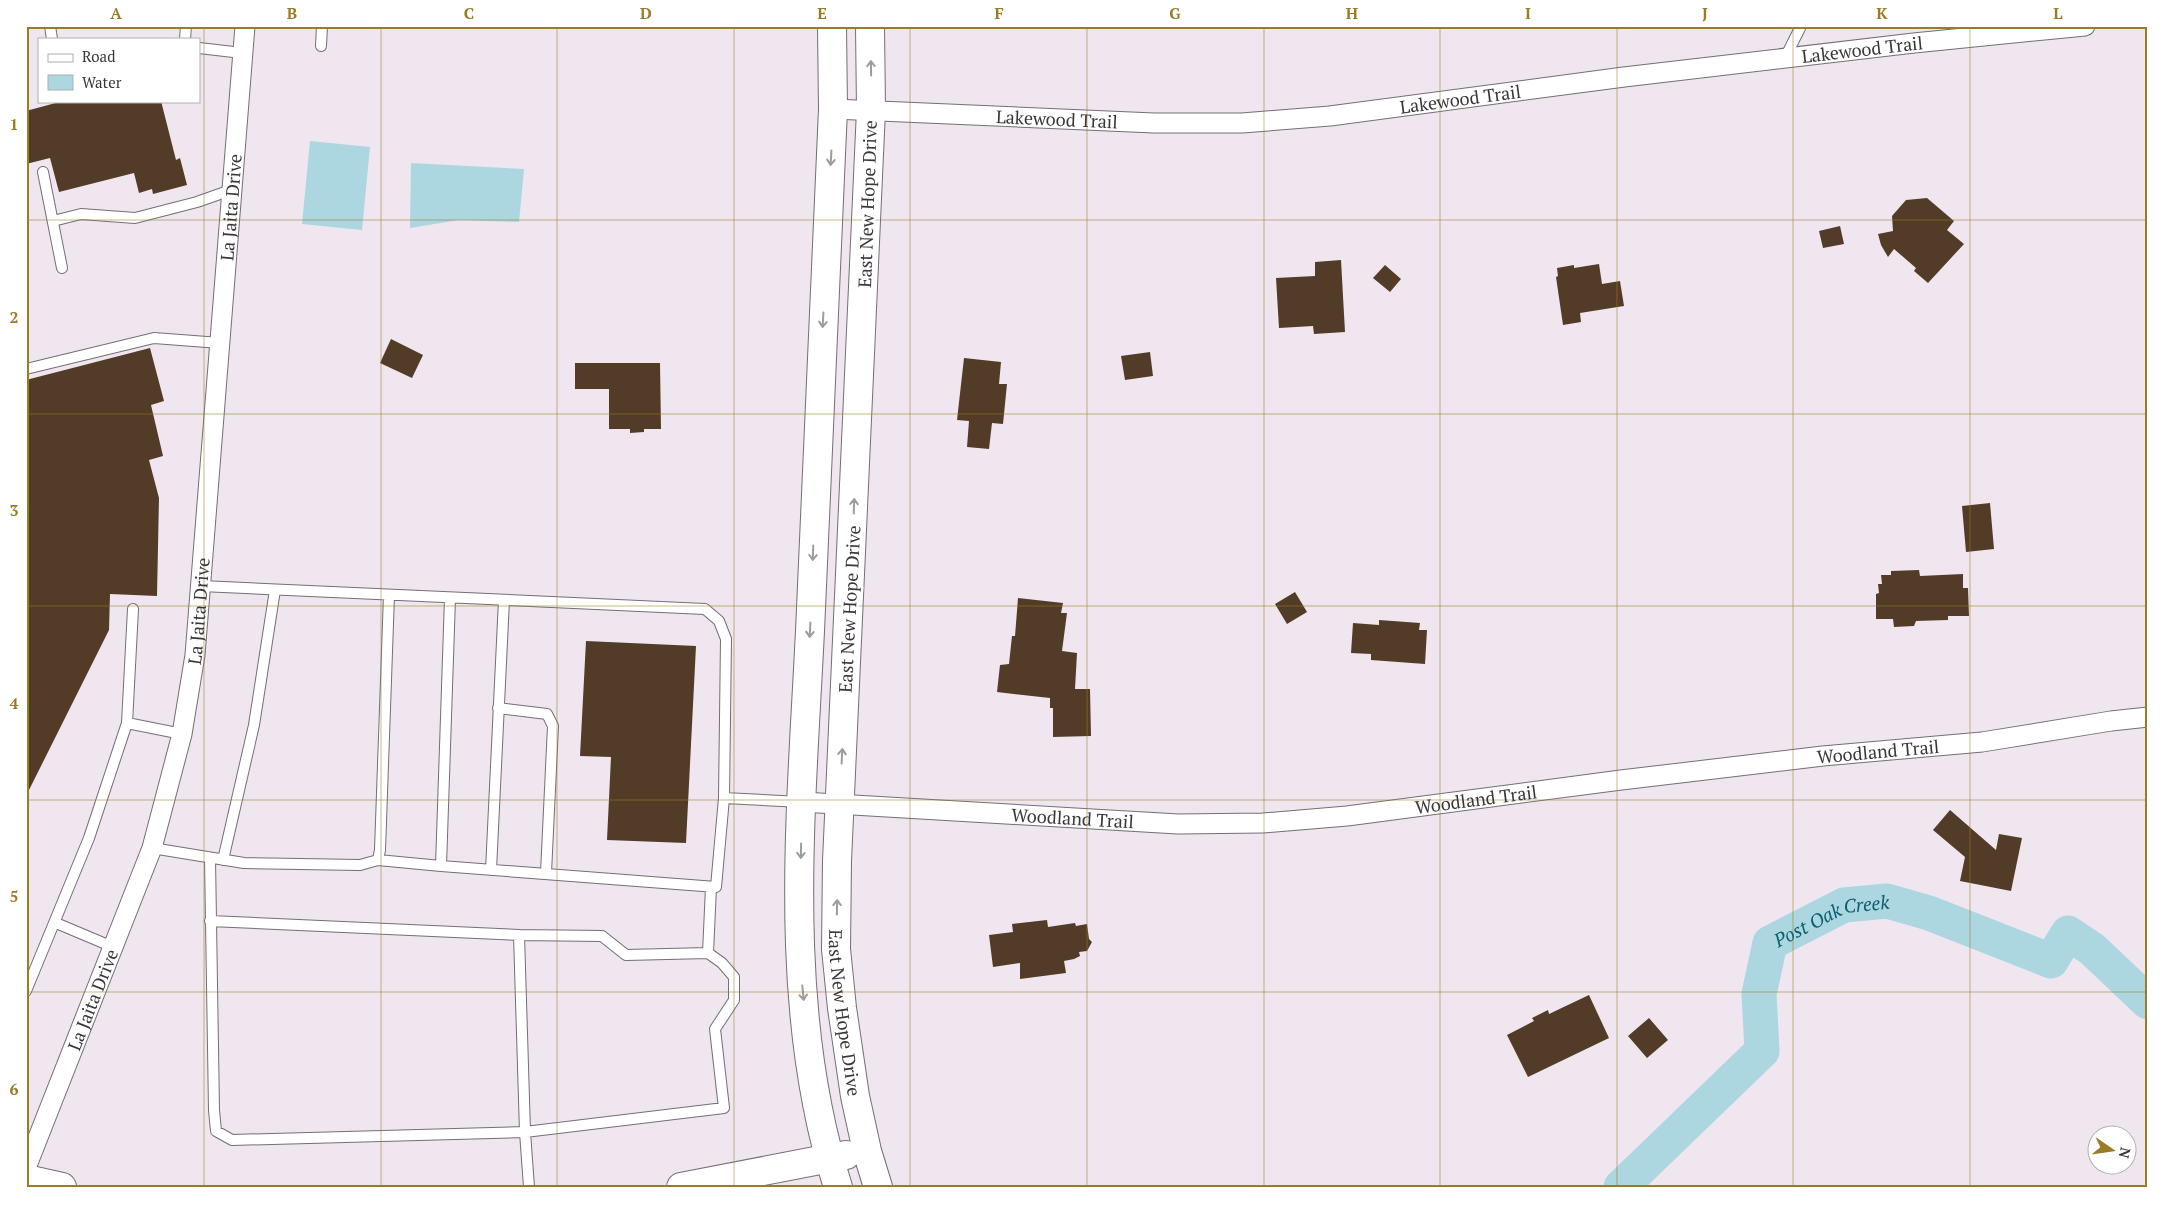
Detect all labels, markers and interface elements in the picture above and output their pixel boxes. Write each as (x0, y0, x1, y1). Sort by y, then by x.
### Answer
text: A (110, 2, 122, 24)
text: B (287, 2, 297, 24)
text: C (464, 2, 474, 24)
text: D (640, 2, 652, 24)
text: E (817, 2, 827, 24)
text: F (994, 2, 1004, 24)
text: G (1169, 2, 1181, 24)
text: H (1346, 2, 1358, 24)
text: I (1525, 2, 1531, 24)
text: J (1702, 2, 1708, 24)
text: K (1876, 2, 1888, 24)
text: L (2053, 2, 2063, 24)
street label: Lakewood Trail (1800, 30, 1924, 68)
legend (38, 38, 200, 102)
text: Road (82, 46, 115, 66)
one-way arrow (866, 60, 875, 76)
text: Water (82, 72, 122, 92)
street label: Lakewood Trail (1398, 79, 1522, 119)
street label: Lakewood Trail (995, 104, 1118, 133)
text: 1 (9, 113, 19, 135)
street label: East New Hope Drive (852, 120, 882, 288)
one-way arrow (826, 150, 835, 166)
street label: La Jaita Drive (214, 153, 247, 262)
text: 2 (9, 306, 19, 328)
one-way arrow (819, 312, 828, 328)
one-way arrow (850, 498, 859, 514)
text: 3 (9, 499, 19, 521)
street label: East New Hope Drive (833, 525, 865, 693)
one-way arrow (809, 544, 818, 560)
street label: La Jaita Drive (182, 557, 215, 666)
one-way arrow (805, 622, 814, 638)
text: 4 (9, 692, 19, 714)
street label: Woodland Trail (1816, 734, 1940, 768)
one-way arrow (838, 748, 847, 764)
street label: Woodland Trail (1414, 779, 1538, 819)
street label: Woodland Trail (1011, 802, 1134, 833)
one-way arrow (796, 842, 806, 858)
text: 5 (9, 885, 19, 907)
water label: Post Oak Creek (1768, 888, 1891, 952)
one-way arrow (832, 899, 842, 916)
street label: East New Hope Drive (824, 929, 867, 1098)
street label: La Jaita Drive (62, 945, 123, 1054)
one-way arrow (798, 985, 808, 1001)
text: 6 (9, 1078, 19, 1100)
north arrow (2086, 1126, 2136, 1176)
text: N (2115, 1146, 2136, 1161)

